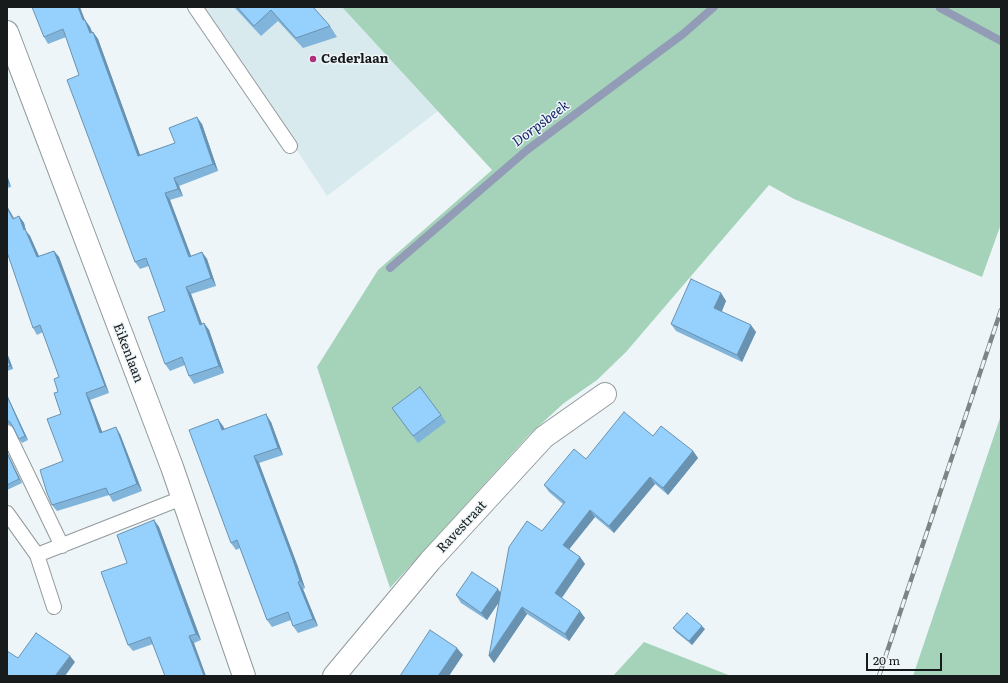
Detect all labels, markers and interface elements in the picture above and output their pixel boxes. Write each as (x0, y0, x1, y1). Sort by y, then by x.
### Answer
place label: Cederlaan (321, 51, 389, 67)
marker: Cederlaan (308, 54, 318, 64)
water label: Dorpsbeek (509, 97, 573, 151)
street label: Eikenlaan (110, 321, 146, 385)
street label: Ravestraat (434, 498, 490, 556)
scale bar (868, 645, 944, 671)
text: 20 m (873, 651, 900, 669)

